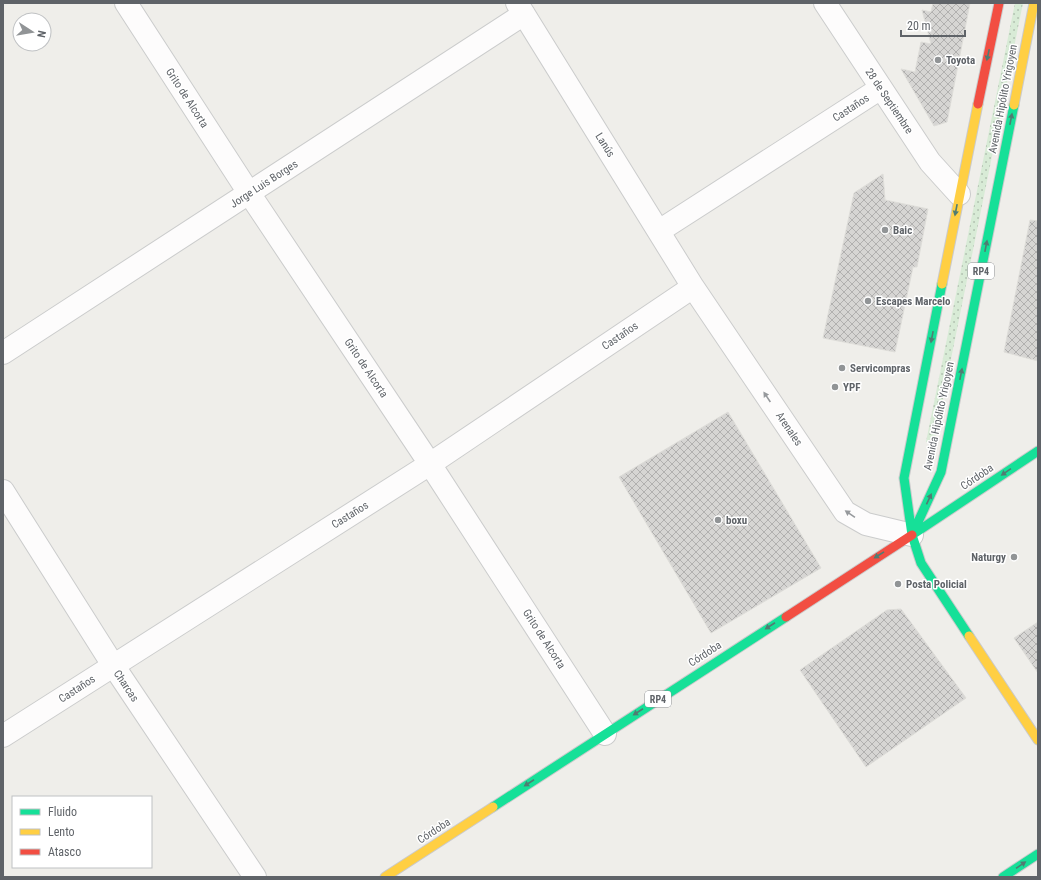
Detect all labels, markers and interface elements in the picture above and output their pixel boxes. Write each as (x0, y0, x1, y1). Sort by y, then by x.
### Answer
north arrow (12, 12, 52, 52)
scale bar (901, 12, 965, 38)
text: 20 m (907, 19, 931, 33)
text: N (34, 29, 48, 39)
street label: Avenida Hipólito Yrigoyen (986, 43, 1020, 155)
one-way arrow (985, 49, 991, 61)
place label: Toyota (946, 54, 975, 67)
marker: Toyota (933, 55, 943, 65)
street label: Grito de Alcorta (163, 66, 211, 130)
street label: 28 de Septiembre (862, 66, 916, 136)
street label: Castaños (830, 91, 872, 125)
one-way arrow (1009, 113, 1015, 125)
street label: Lanús (593, 130, 617, 160)
street label: Jorge Luis Borges (228, 157, 300, 211)
one-way arrow (953, 204, 959, 216)
place label: Baic (893, 224, 912, 237)
marker: Baic (880, 225, 890, 235)
one-way arrow (983, 240, 989, 253)
road number: RP4 (968, 263, 994, 279)
place label: Escapes Marcelo (876, 295, 951, 308)
marker: Escapes Marcelo (863, 296, 873, 306)
street label: Castaños (599, 319, 641, 353)
one-way arrow (928, 331, 934, 343)
street label: Grito de Alcorta (342, 336, 390, 400)
street label: Avenida Hipólito Yrigoyen (921, 360, 957, 472)
place label: Servicompras (850, 362, 910, 375)
marker: Servicompras (837, 363, 847, 373)
one-way arrow (958, 368, 964, 380)
place label: YPF (843, 381, 860, 394)
marker: YPF (830, 382, 840, 392)
one-way arrow (763, 391, 771, 402)
street label: Arenales (773, 410, 805, 448)
street label: Córdoba (958, 461, 996, 493)
one-way arrow (1000, 469, 1011, 476)
one-way arrow (926, 494, 932, 505)
street label: Castaños (329, 499, 371, 531)
one-way arrow (844, 510, 855, 518)
place label: boxu (726, 514, 747, 527)
marker: boxu (713, 515, 723, 525)
place label: Naturgy (971, 551, 1006, 564)
one-way arrow (873, 552, 885, 559)
marker: Naturgy (1009, 552, 1019, 562)
place label: Posta Policial (906, 578, 967, 591)
marker: Posta Policial (893, 579, 903, 589)
street label: Grito de Alcorta (520, 607, 568, 671)
one-way arrow (765, 622, 775, 630)
street label: Córdoba (686, 639, 724, 669)
street label: Charcas (111, 668, 141, 704)
street label: Castaños (56, 672, 98, 706)
road number: RP4 (645, 691, 671, 707)
one-way arrow (632, 709, 644, 716)
one-way arrow (523, 780, 535, 787)
legend (12, 796, 152, 868)
text: Fluido (48, 805, 77, 819)
street label: Córdoba (415, 816, 453, 846)
text: Lento (48, 825, 75, 839)
text: Atasco (48, 845, 81, 859)
one-way arrow (1015, 862, 1026, 869)

